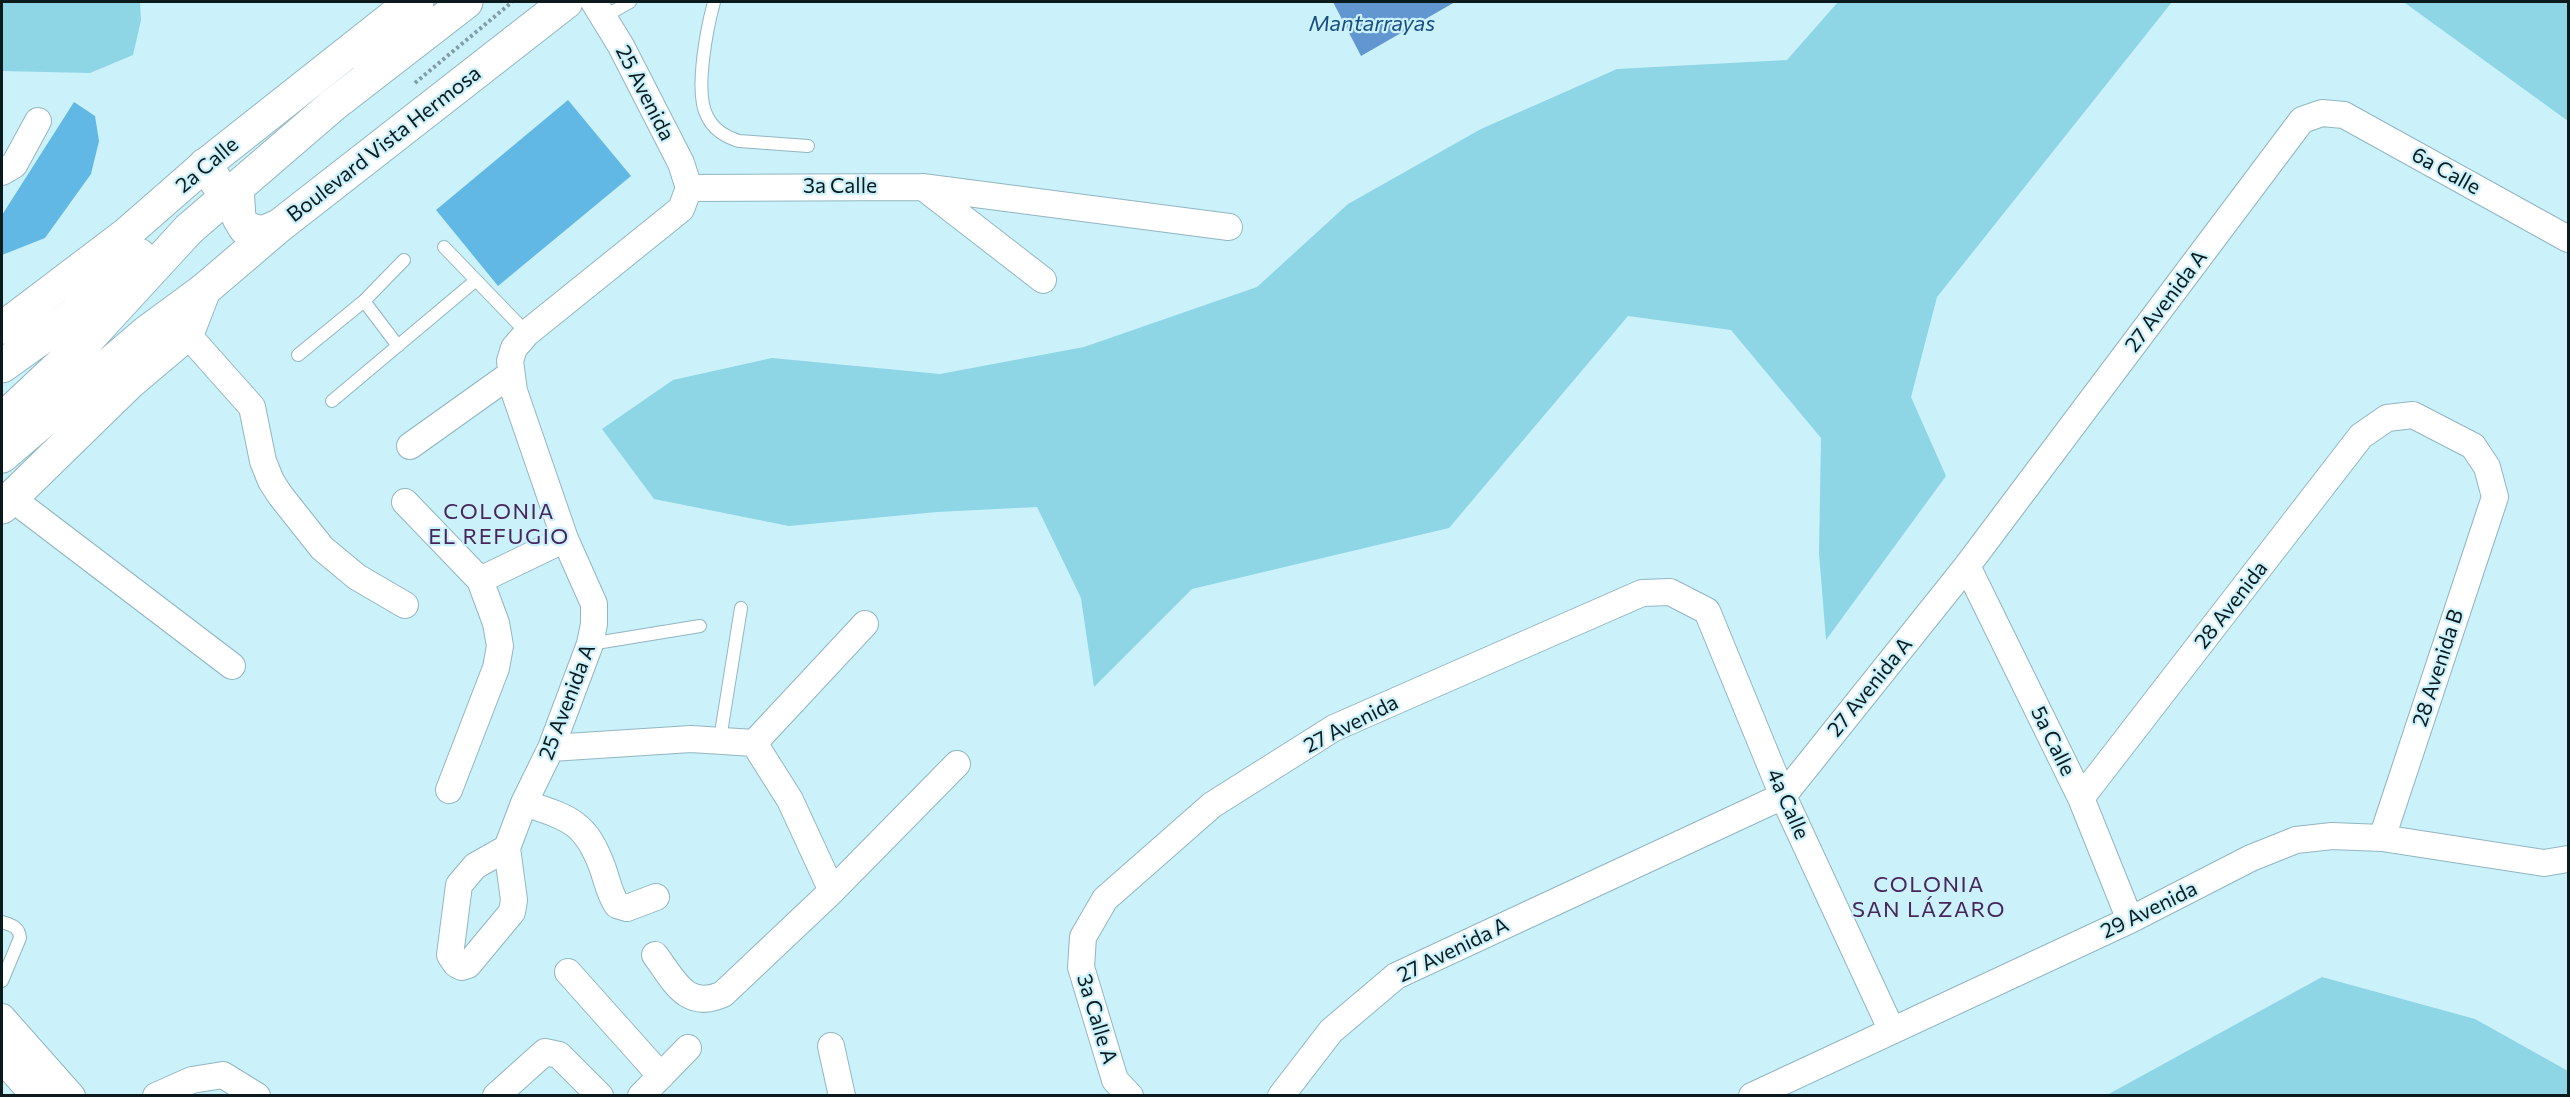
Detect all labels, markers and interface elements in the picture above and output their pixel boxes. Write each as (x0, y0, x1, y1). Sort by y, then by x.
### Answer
water label: Mantarrayas (1309, 11, 1435, 37)
street label: 25 Avenida (610, 41, 680, 145)
street label: Boulevard Vista Hermosa (282, 60, 486, 228)
street label: 2a Calle (171, 132, 243, 198)
street label: 6a Calle (2407, 142, 2485, 200)
street label: 3a Calle (803, 173, 877, 199)
street label: 27 Avenida A (2120, 245, 2212, 357)
district label: COLONIA EL REFUGIO (428, 499, 570, 550)
street label: 28 Avenida (2189, 556, 2273, 654)
street label: 28 Avenida B (2407, 606, 2469, 730)
street label: 27 Avenida A (1822, 632, 1918, 742)
street label: 25 Avenida A (533, 641, 601, 763)
street label: 27 Avenida (1300, 690, 1402, 758)
street label: 5a Calle (2025, 702, 2081, 780)
street label: 4a Calle (1761, 765, 1815, 843)
district label: COLONIA SAN LÁZARO (1852, 872, 2006, 924)
street label: 29 Avenida (2097, 876, 2201, 944)
street label: 27 Avenida A (1393, 912, 1513, 988)
street label: 3a Calle A (1071, 971, 1123, 1067)

